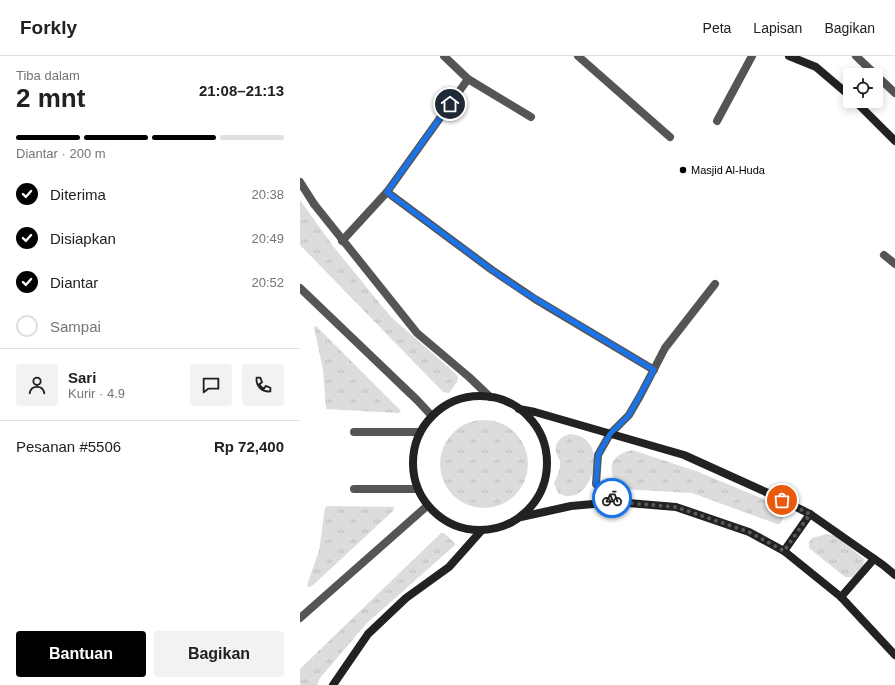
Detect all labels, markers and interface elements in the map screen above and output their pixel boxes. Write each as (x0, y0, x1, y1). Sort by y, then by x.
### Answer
text: Forkly (20, 17, 77, 38)
text: Peta (703, 20, 731, 36)
text: Lapisan (753, 20, 802, 36)
text: Bagikan (824, 20, 875, 36)
text: Tiba dalam (16, 68, 80, 83)
map controls (843, 68, 883, 108)
button: locate (843, 68, 883, 108)
text: 21:08–21:13 (199, 82, 284, 99)
text: 2 mnt (16, 83, 85, 113)
pin (433, 87, 467, 121)
icon: home (439, 93, 461, 115)
text: Diantar · 200 m (16, 146, 106, 161)
place label: Masjid Al-Huda (691, 164, 766, 176)
marker: Masjid Al-Huda (678, 165, 688, 175)
icon: check (16, 183, 38, 205)
text: Diterima (50, 186, 106, 203)
text: 20:38 (251, 187, 284, 202)
icon: check (16, 227, 38, 249)
text: Disiapkan (50, 230, 116, 247)
text: 20:49 (251, 231, 284, 246)
icon: check (16, 271, 38, 293)
text: Diantar (50, 274, 98, 291)
text: 20:52 (251, 275, 284, 290)
text: Sampai (50, 318, 101, 335)
button: person (16, 364, 58, 406)
button: chat (190, 364, 232, 406)
button: phone (242, 364, 284, 406)
text: Sari (68, 369, 96, 386)
text: Kurir · 4.9 (68, 386, 125, 401)
text: Pesanan #5506 (16, 438, 121, 455)
text: Rp 72,400 (214, 438, 284, 455)
courier (592, 478, 632, 518)
pin (765, 483, 799, 517)
icon: bike (601, 487, 623, 509)
icon: bag (771, 489, 793, 511)
button: Bantuan (16, 631, 146, 677)
button: Bagikan (154, 631, 284, 677)

